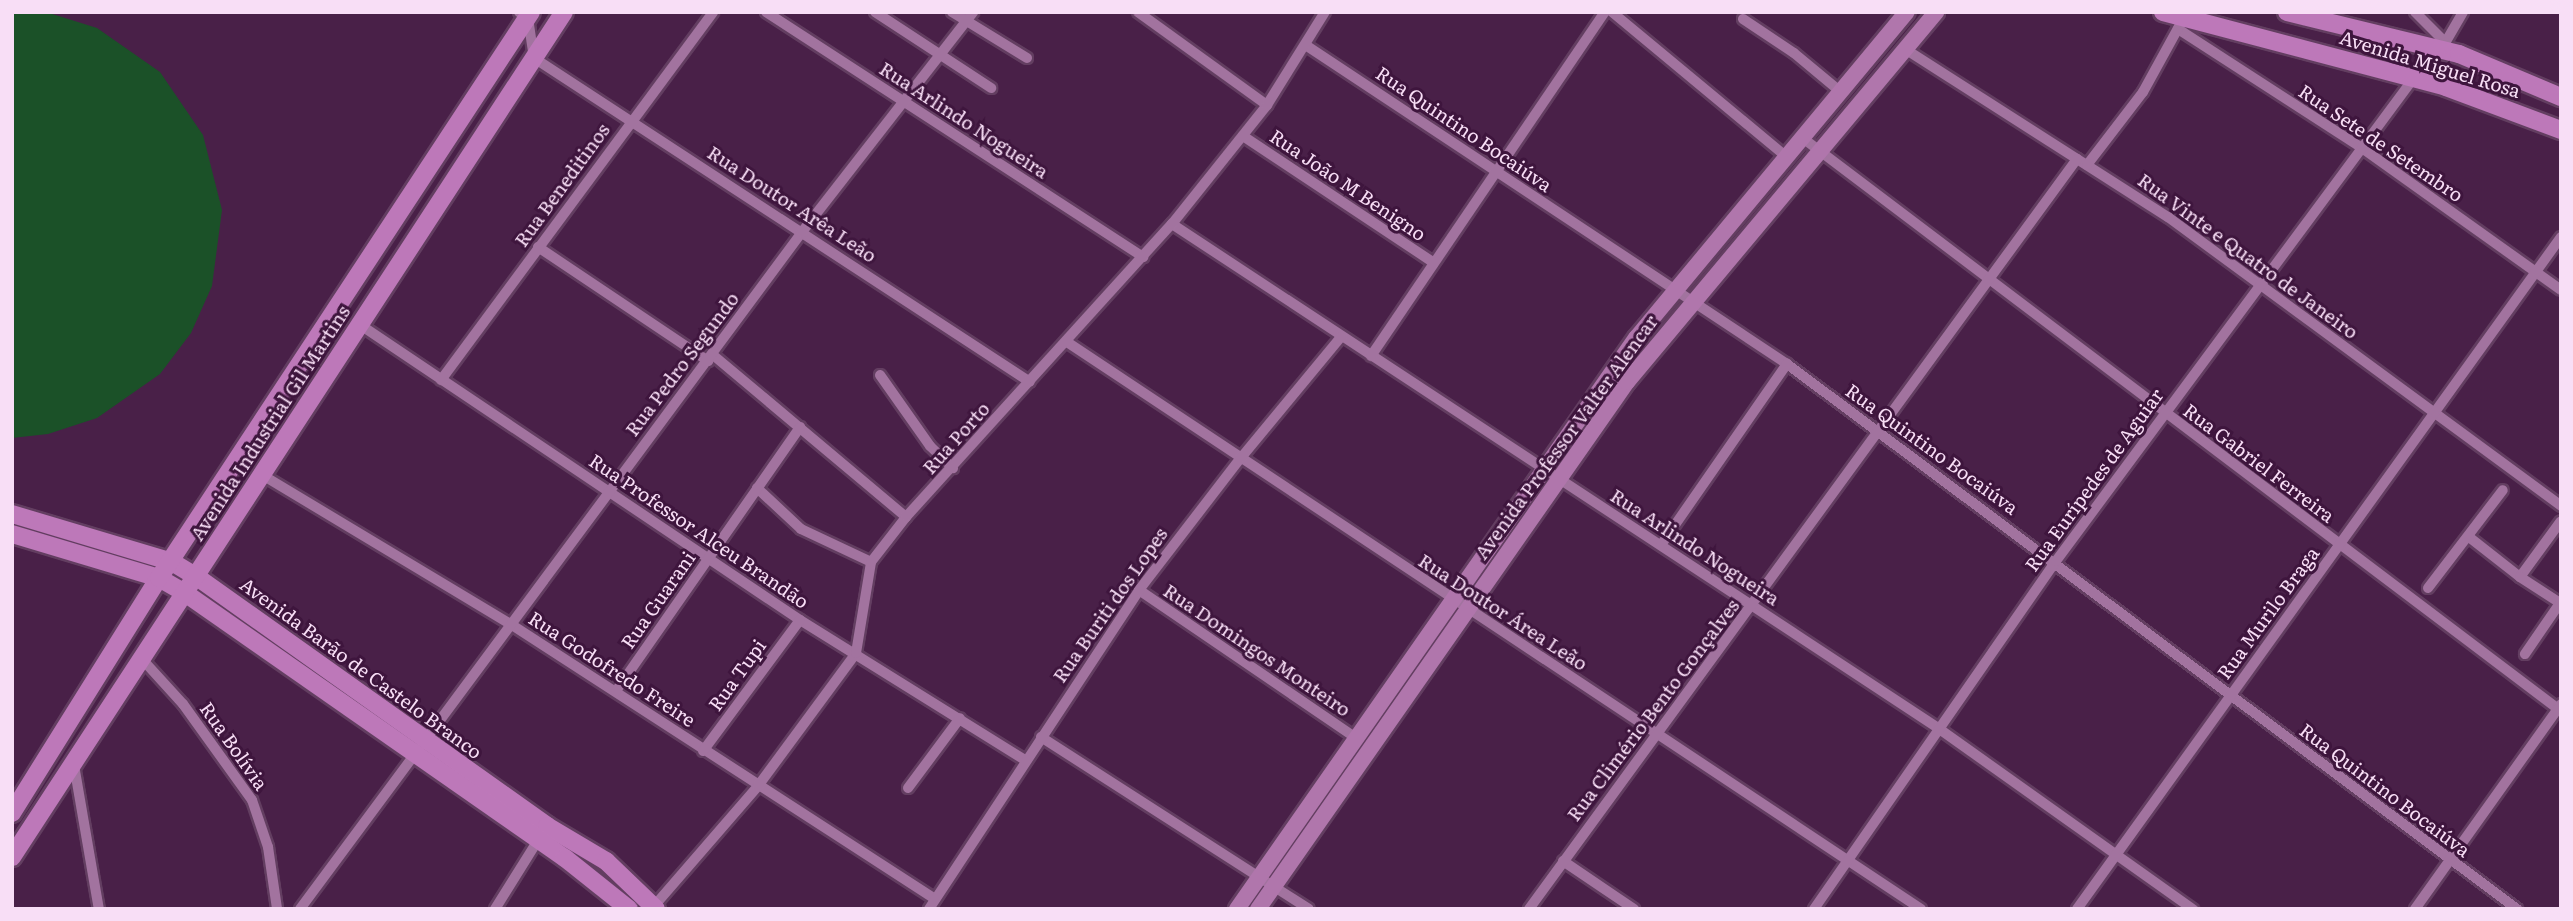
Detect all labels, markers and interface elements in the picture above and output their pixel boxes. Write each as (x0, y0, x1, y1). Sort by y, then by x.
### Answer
street label: Avenida Miguel Rosa (2337, 26, 2523, 102)
street label: Rua Arlindo Nogueira (875, 57, 1053, 183)
street label: Rua Quintino Bocaiúva (1372, 61, 1556, 197)
street label: Rua Sete de Setembro (2294, 79, 2468, 207)
street label: Rua Beneditinos (510, 119, 614, 251)
street label: Rua João M Benigno (1266, 124, 1430, 246)
street label: Rua Doutor Arêa Leão (703, 141, 881, 267)
street label: Rua Vinte e Quatro de Janeiro (2133, 168, 2363, 344)
street label: Rua Pedro Segundo (620, 287, 744, 441)
street label: Avenida Industrial Gil Martins (185, 301, 355, 545)
street label: Avenida Professor Valter Alencar (1470, 310, 1662, 564)
street label: Rua Quintino Bocaiúva (1841, 379, 2023, 519)
street label: Rua Eurípedes de Aguiar (2020, 384, 2168, 576)
street label: Rua Porto (918, 397, 994, 479)
street label: Rua Gabriel Ferreira (2179, 399, 2339, 527)
street label: Rua Professor Alceu Brandão (585, 449, 813, 613)
street label: Rua Arlindo Nogueira (1606, 484, 1784, 610)
street label: Rua Buriti dos Lopes (1048, 523, 1172, 687)
street label: Rua Murilo Braga (2212, 542, 2324, 684)
street label: Rua Guarani (616, 547, 700, 653)
street label: Rua Doutor Área Leão (1414, 549, 1592, 675)
street label: Avenida Barão de Castelo Branco (236, 573, 486, 763)
street label: Rua Domingos Monteiro (1159, 579, 1355, 721)
street label: Rua Climério Bento Gonçalves (1562, 595, 1744, 825)
street label: Rua Godofredo Freire (524, 607, 700, 731)
street label: Rua Tupi (703, 635, 771, 715)
street label: Rua Bolívia (195, 698, 273, 794)
street label: Rua Quintino Bocaiúva (2295, 718, 2475, 862)

